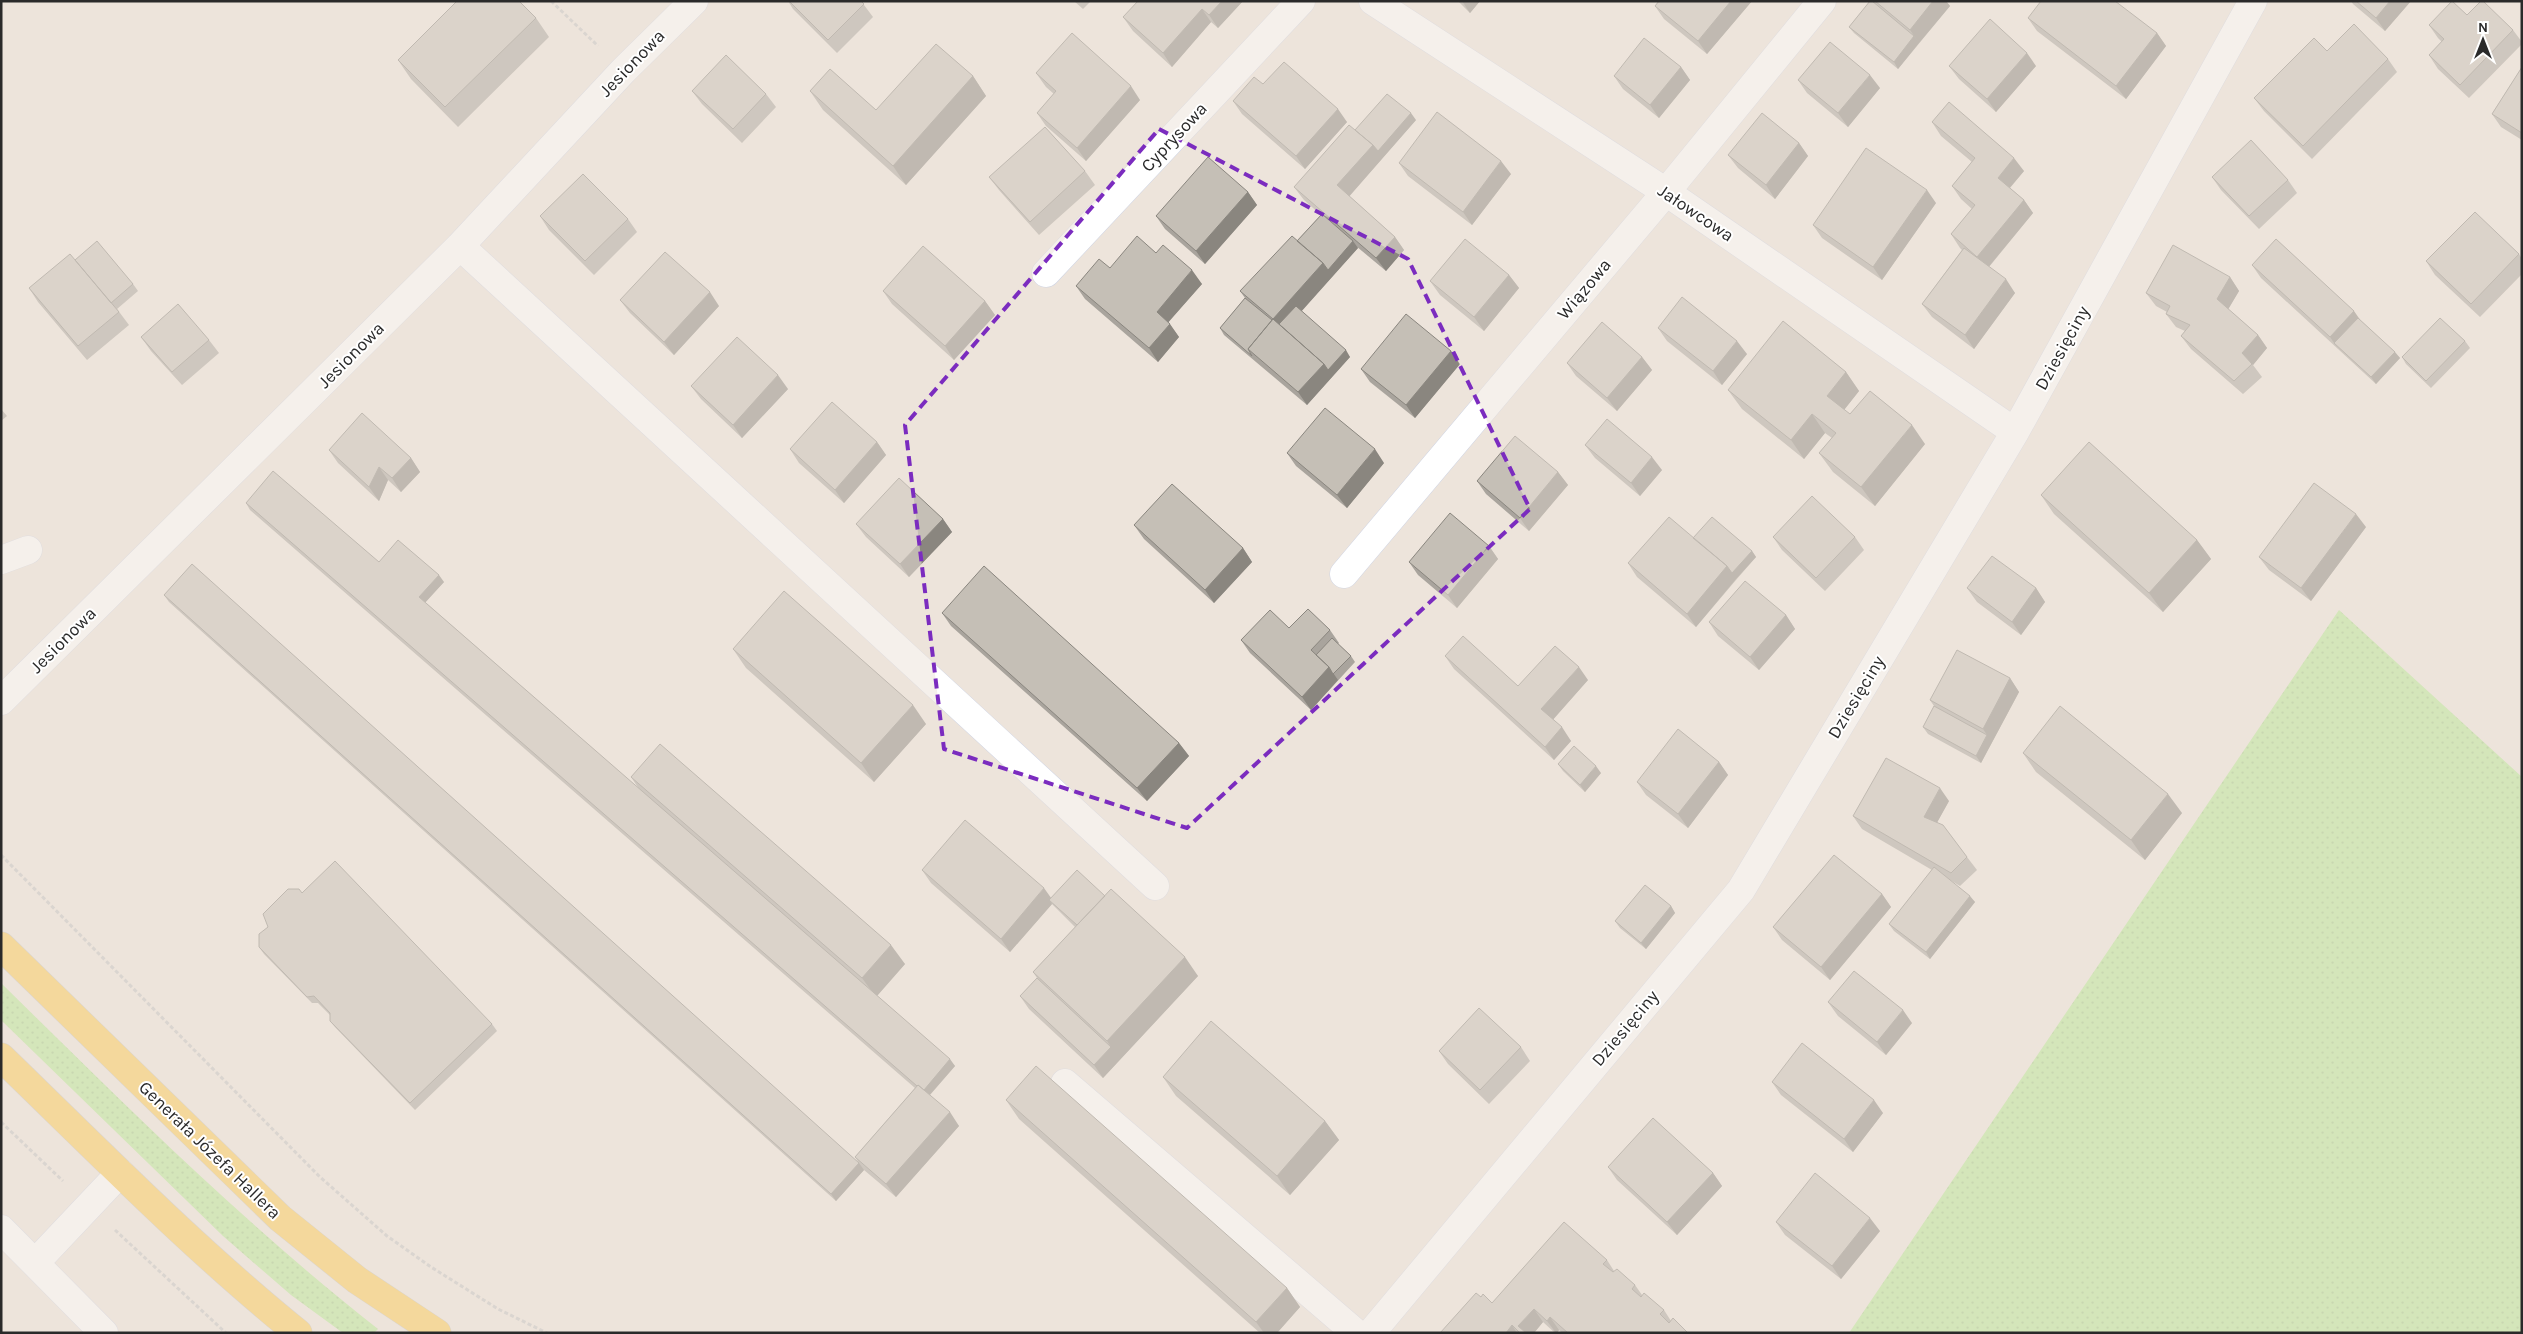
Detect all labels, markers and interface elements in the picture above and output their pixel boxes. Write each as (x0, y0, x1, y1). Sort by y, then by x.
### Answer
north arrow (2458, 15, 2508, 65)
text: N (2478, 19, 2488, 36)
street label: Jesionowa (595, 25, 669, 101)
street label: Cyprysowa (1136, 98, 1212, 176)
street label: Jałowcowa (1654, 180, 1738, 246)
street label: Wiązowa (1552, 254, 1616, 324)
street label: Dziesięciny (2030, 301, 2094, 394)
street label: Jesionowa (313, 317, 389, 393)
street label: Jesionowa (25, 602, 101, 678)
street label: Dziesięciny (1823, 651, 1890, 743)
street label: Dziesięciny (1587, 985, 1664, 1071)
street label: Generała Józefa Hallera (134, 1076, 286, 1224)

